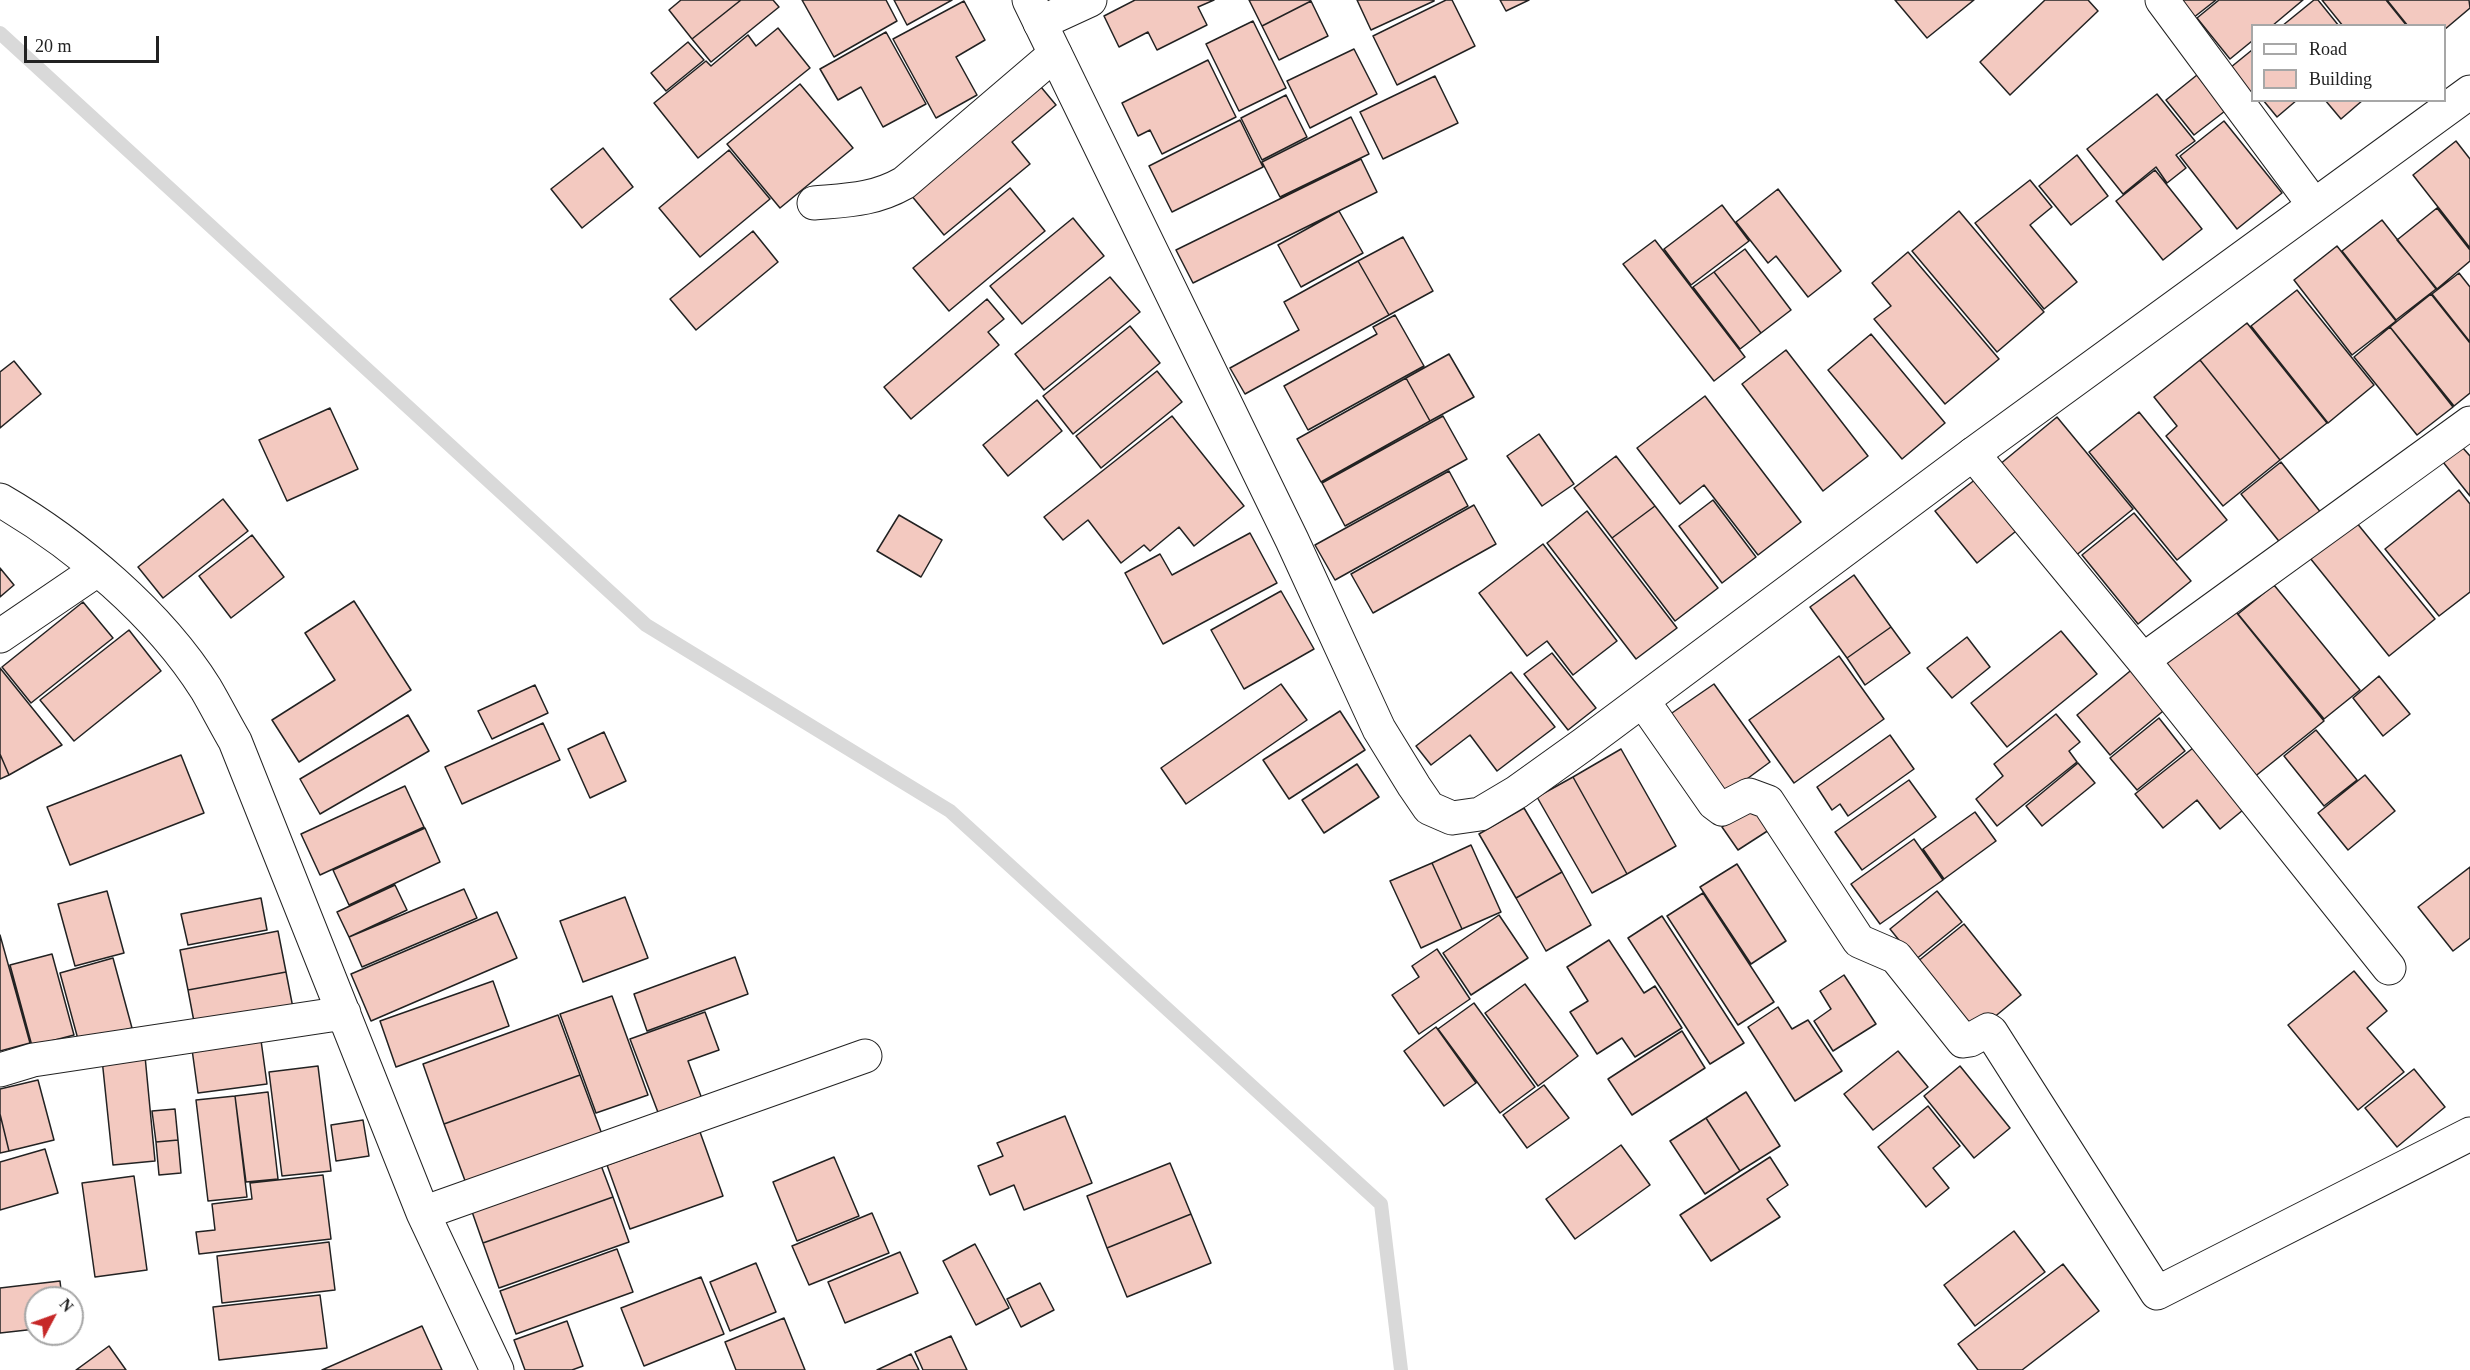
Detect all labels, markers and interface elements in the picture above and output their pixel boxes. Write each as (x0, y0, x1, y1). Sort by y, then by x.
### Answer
scale bar (27, 24, 162, 62)
legend (2251, 24, 2446, 102)
text: 20 m (35, 36, 72, 56)
text: Road (2309, 39, 2347, 59)
text: Building (2309, 69, 2372, 89)
north arrow (24, 1286, 84, 1346)
text: N (56, 1295, 77, 1315)

